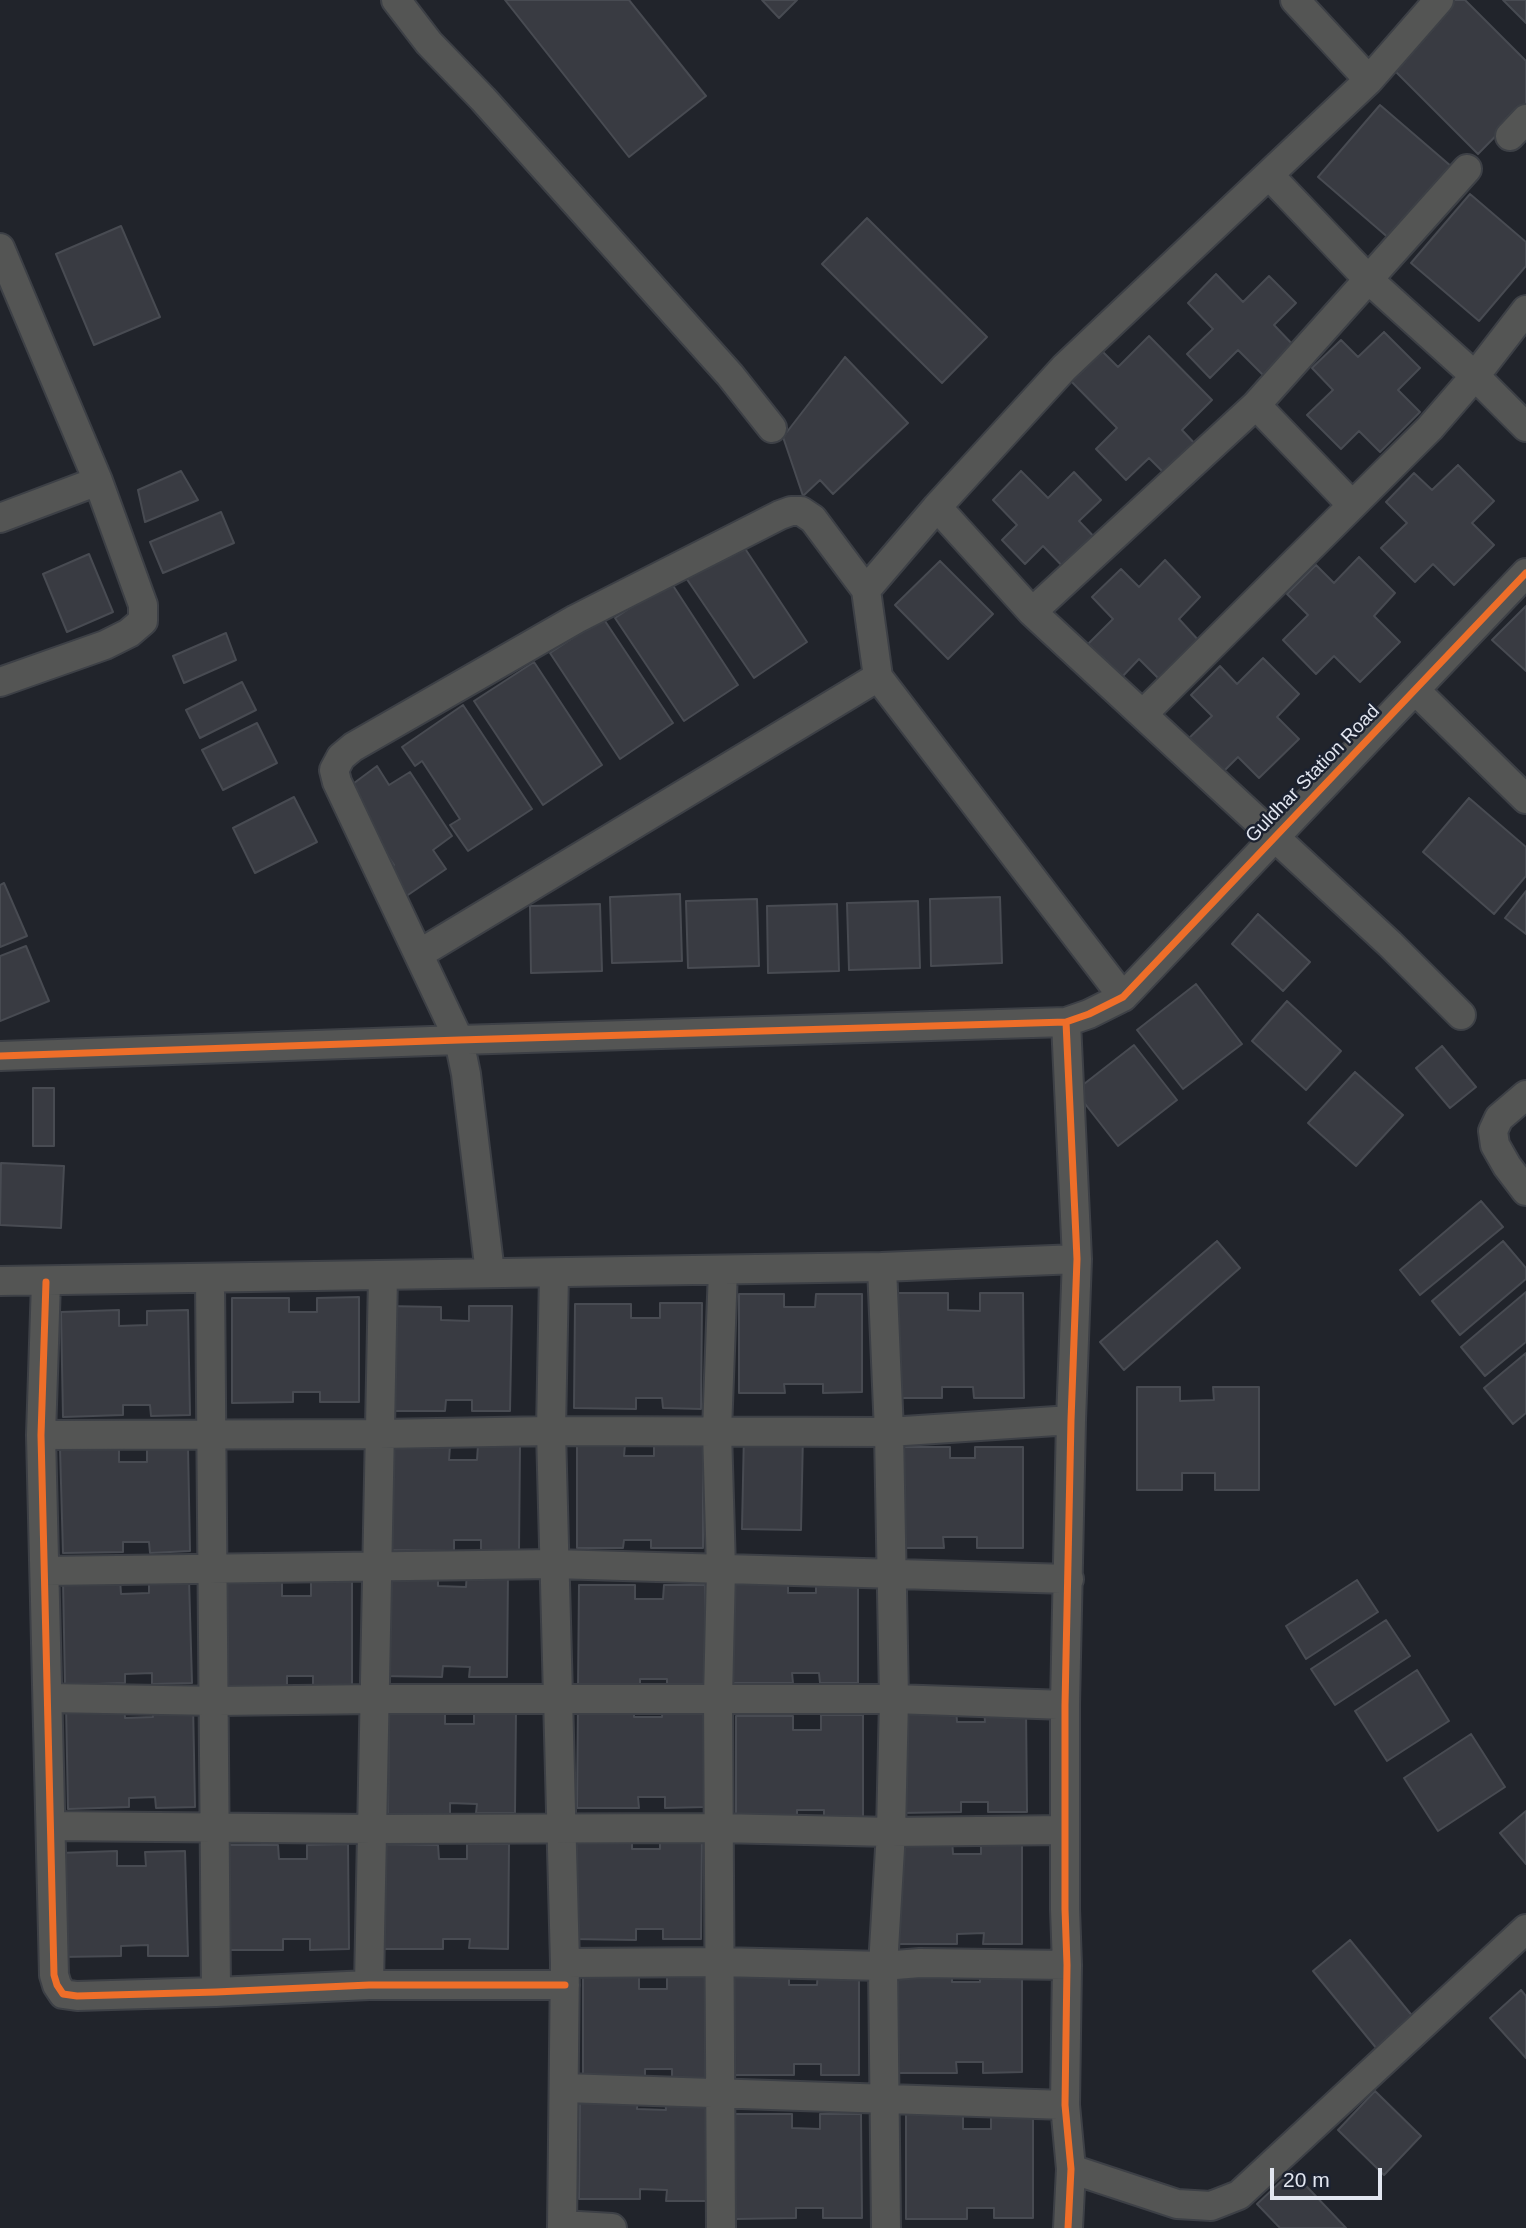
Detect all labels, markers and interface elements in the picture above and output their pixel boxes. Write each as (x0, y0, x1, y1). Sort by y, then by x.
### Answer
street label: Guldhar Station Road (1241, 700, 1385, 848)
scale bar (1274, 2154, 1386, 2198)
text: 20 m (1283, 2168, 1330, 2191)

